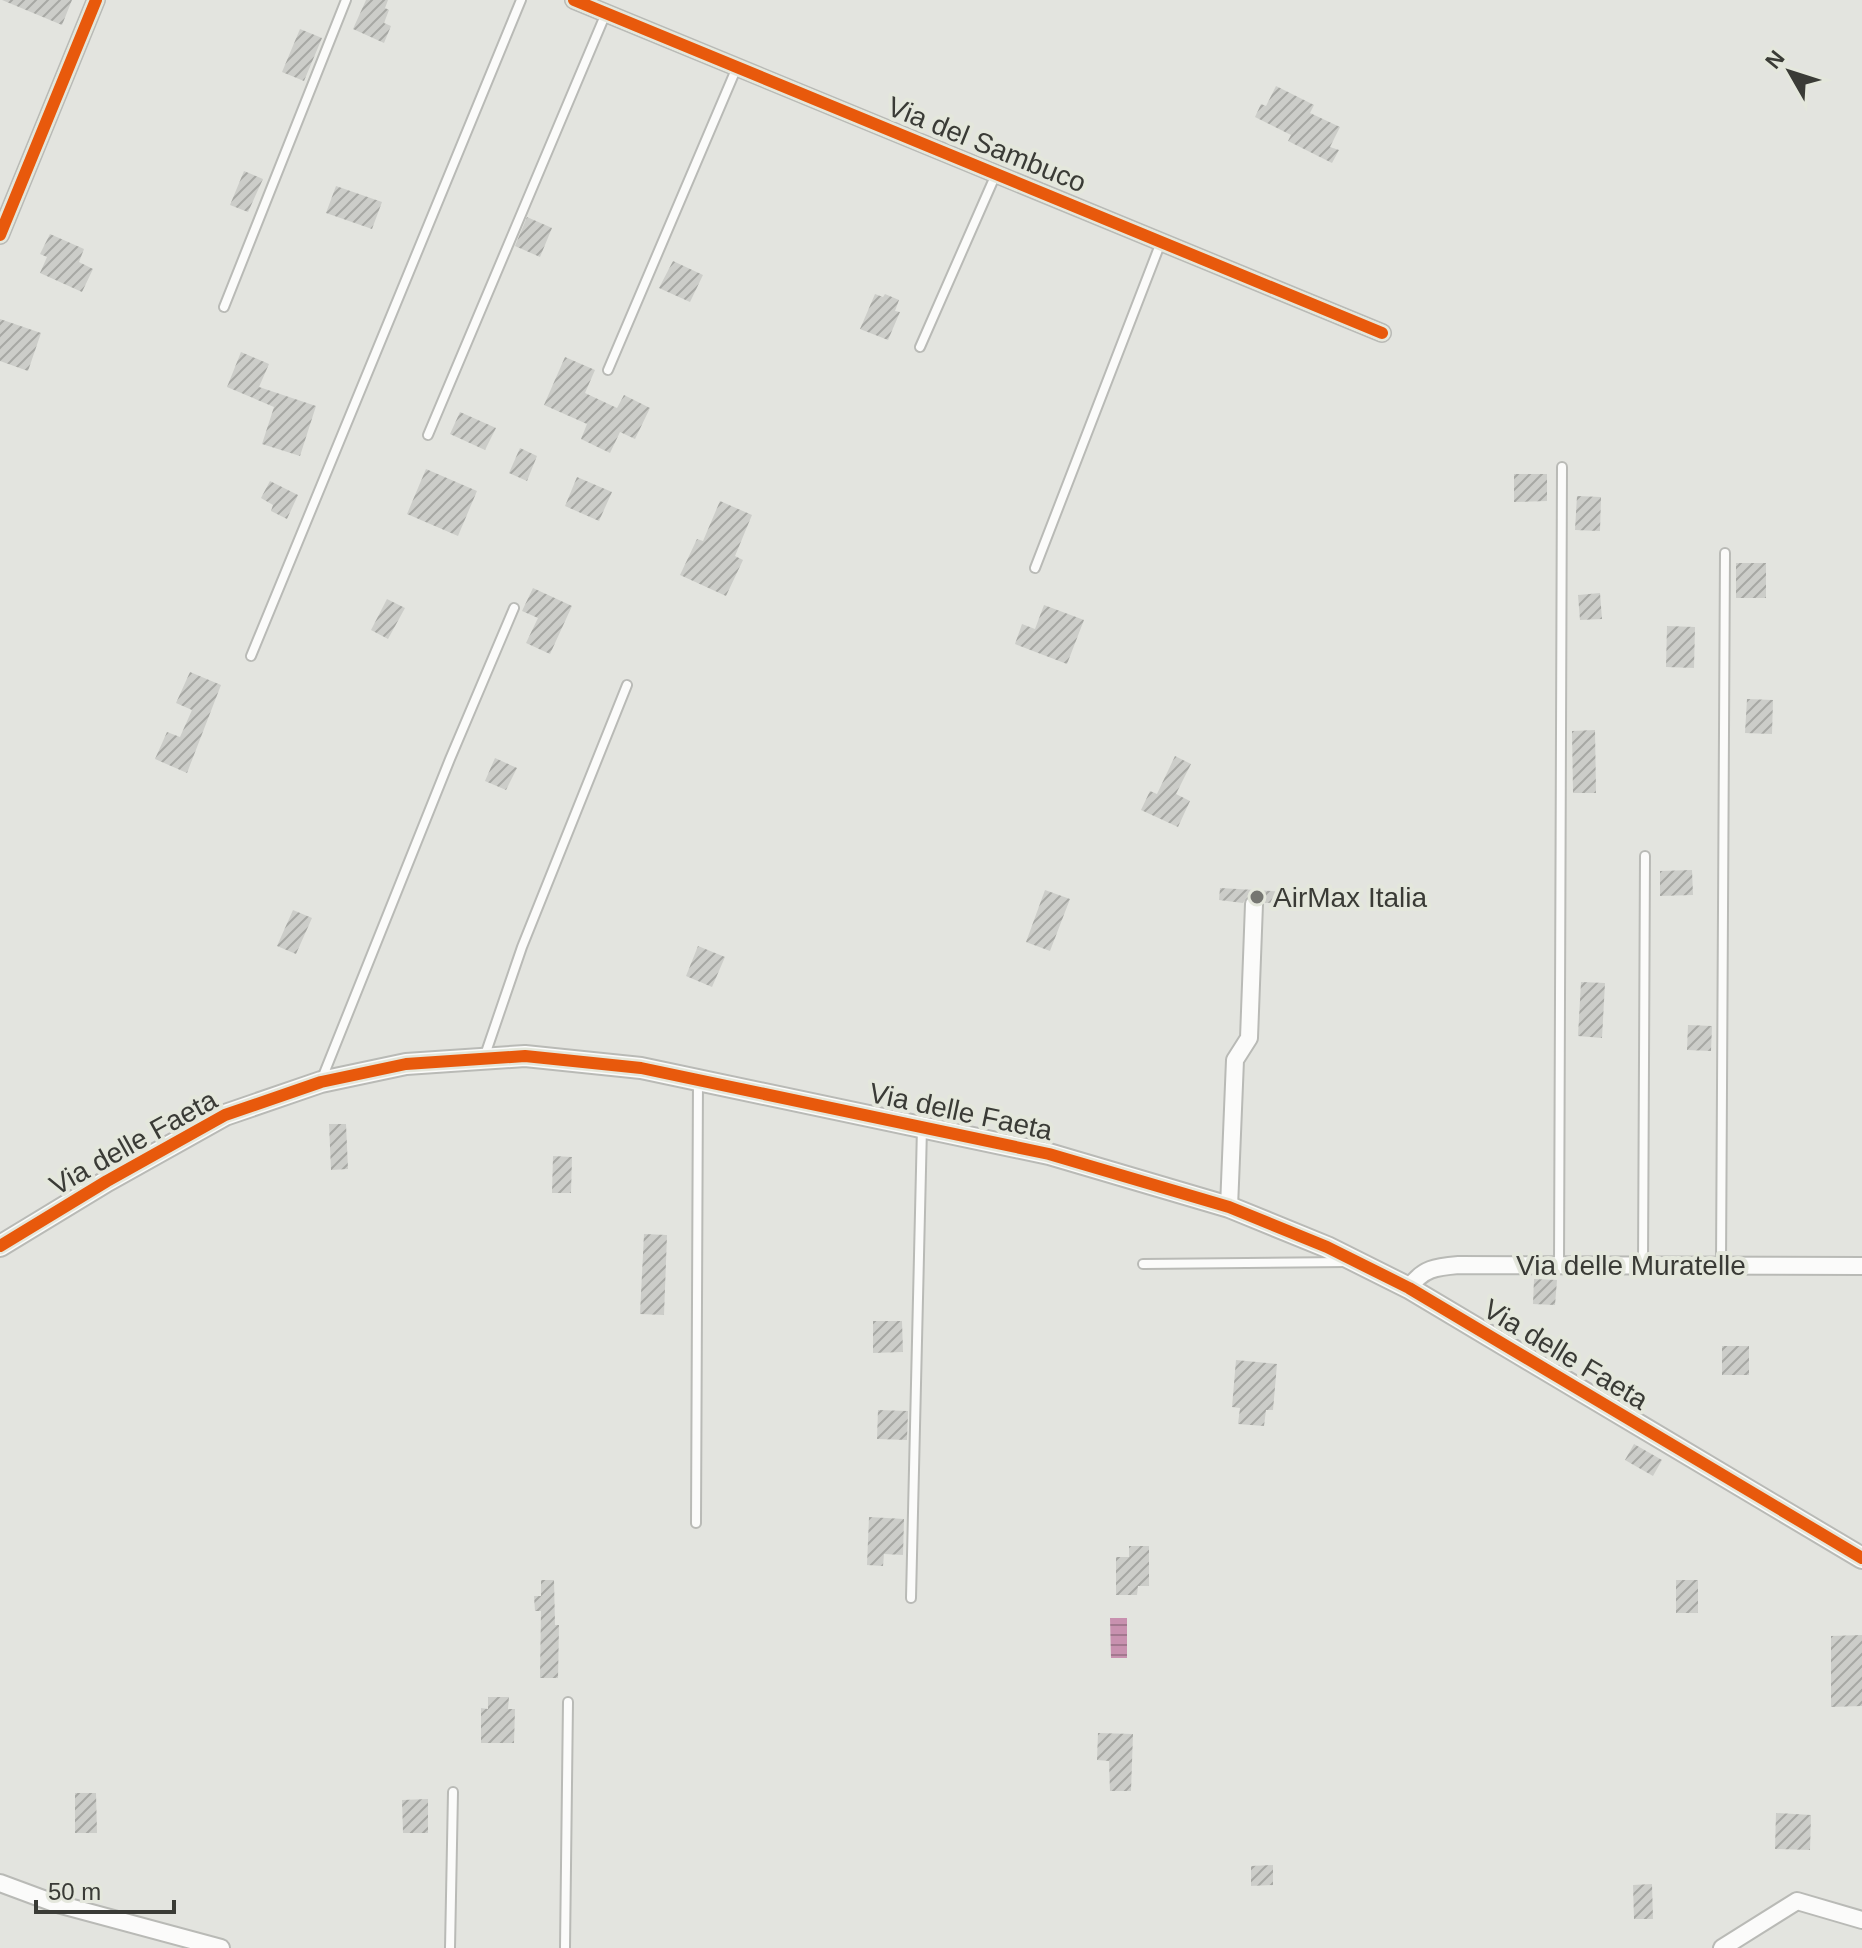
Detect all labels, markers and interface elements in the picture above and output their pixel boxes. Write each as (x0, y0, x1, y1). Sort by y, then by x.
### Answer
north arrow (1750, 32, 1830, 112)
text: N (1760, 46, 1790, 74)
street label: Via del Sambuco (883, 91, 1091, 198)
place label: AirMax Italia (1273, 882, 1427, 913)
marker: AirMax Italia (1248, 888, 1266, 906)
street label: Via delle Faeta (867, 1077, 1056, 1146)
street label: Via delle Faeta (44, 1084, 223, 1201)
street label: Via delle Muratelle (1516, 1250, 1746, 1281)
street label: Via delle Faeta (1478, 1293, 1654, 1416)
scale bar (36, 1864, 174, 1914)
text: 50 m (48, 1878, 101, 1905)

